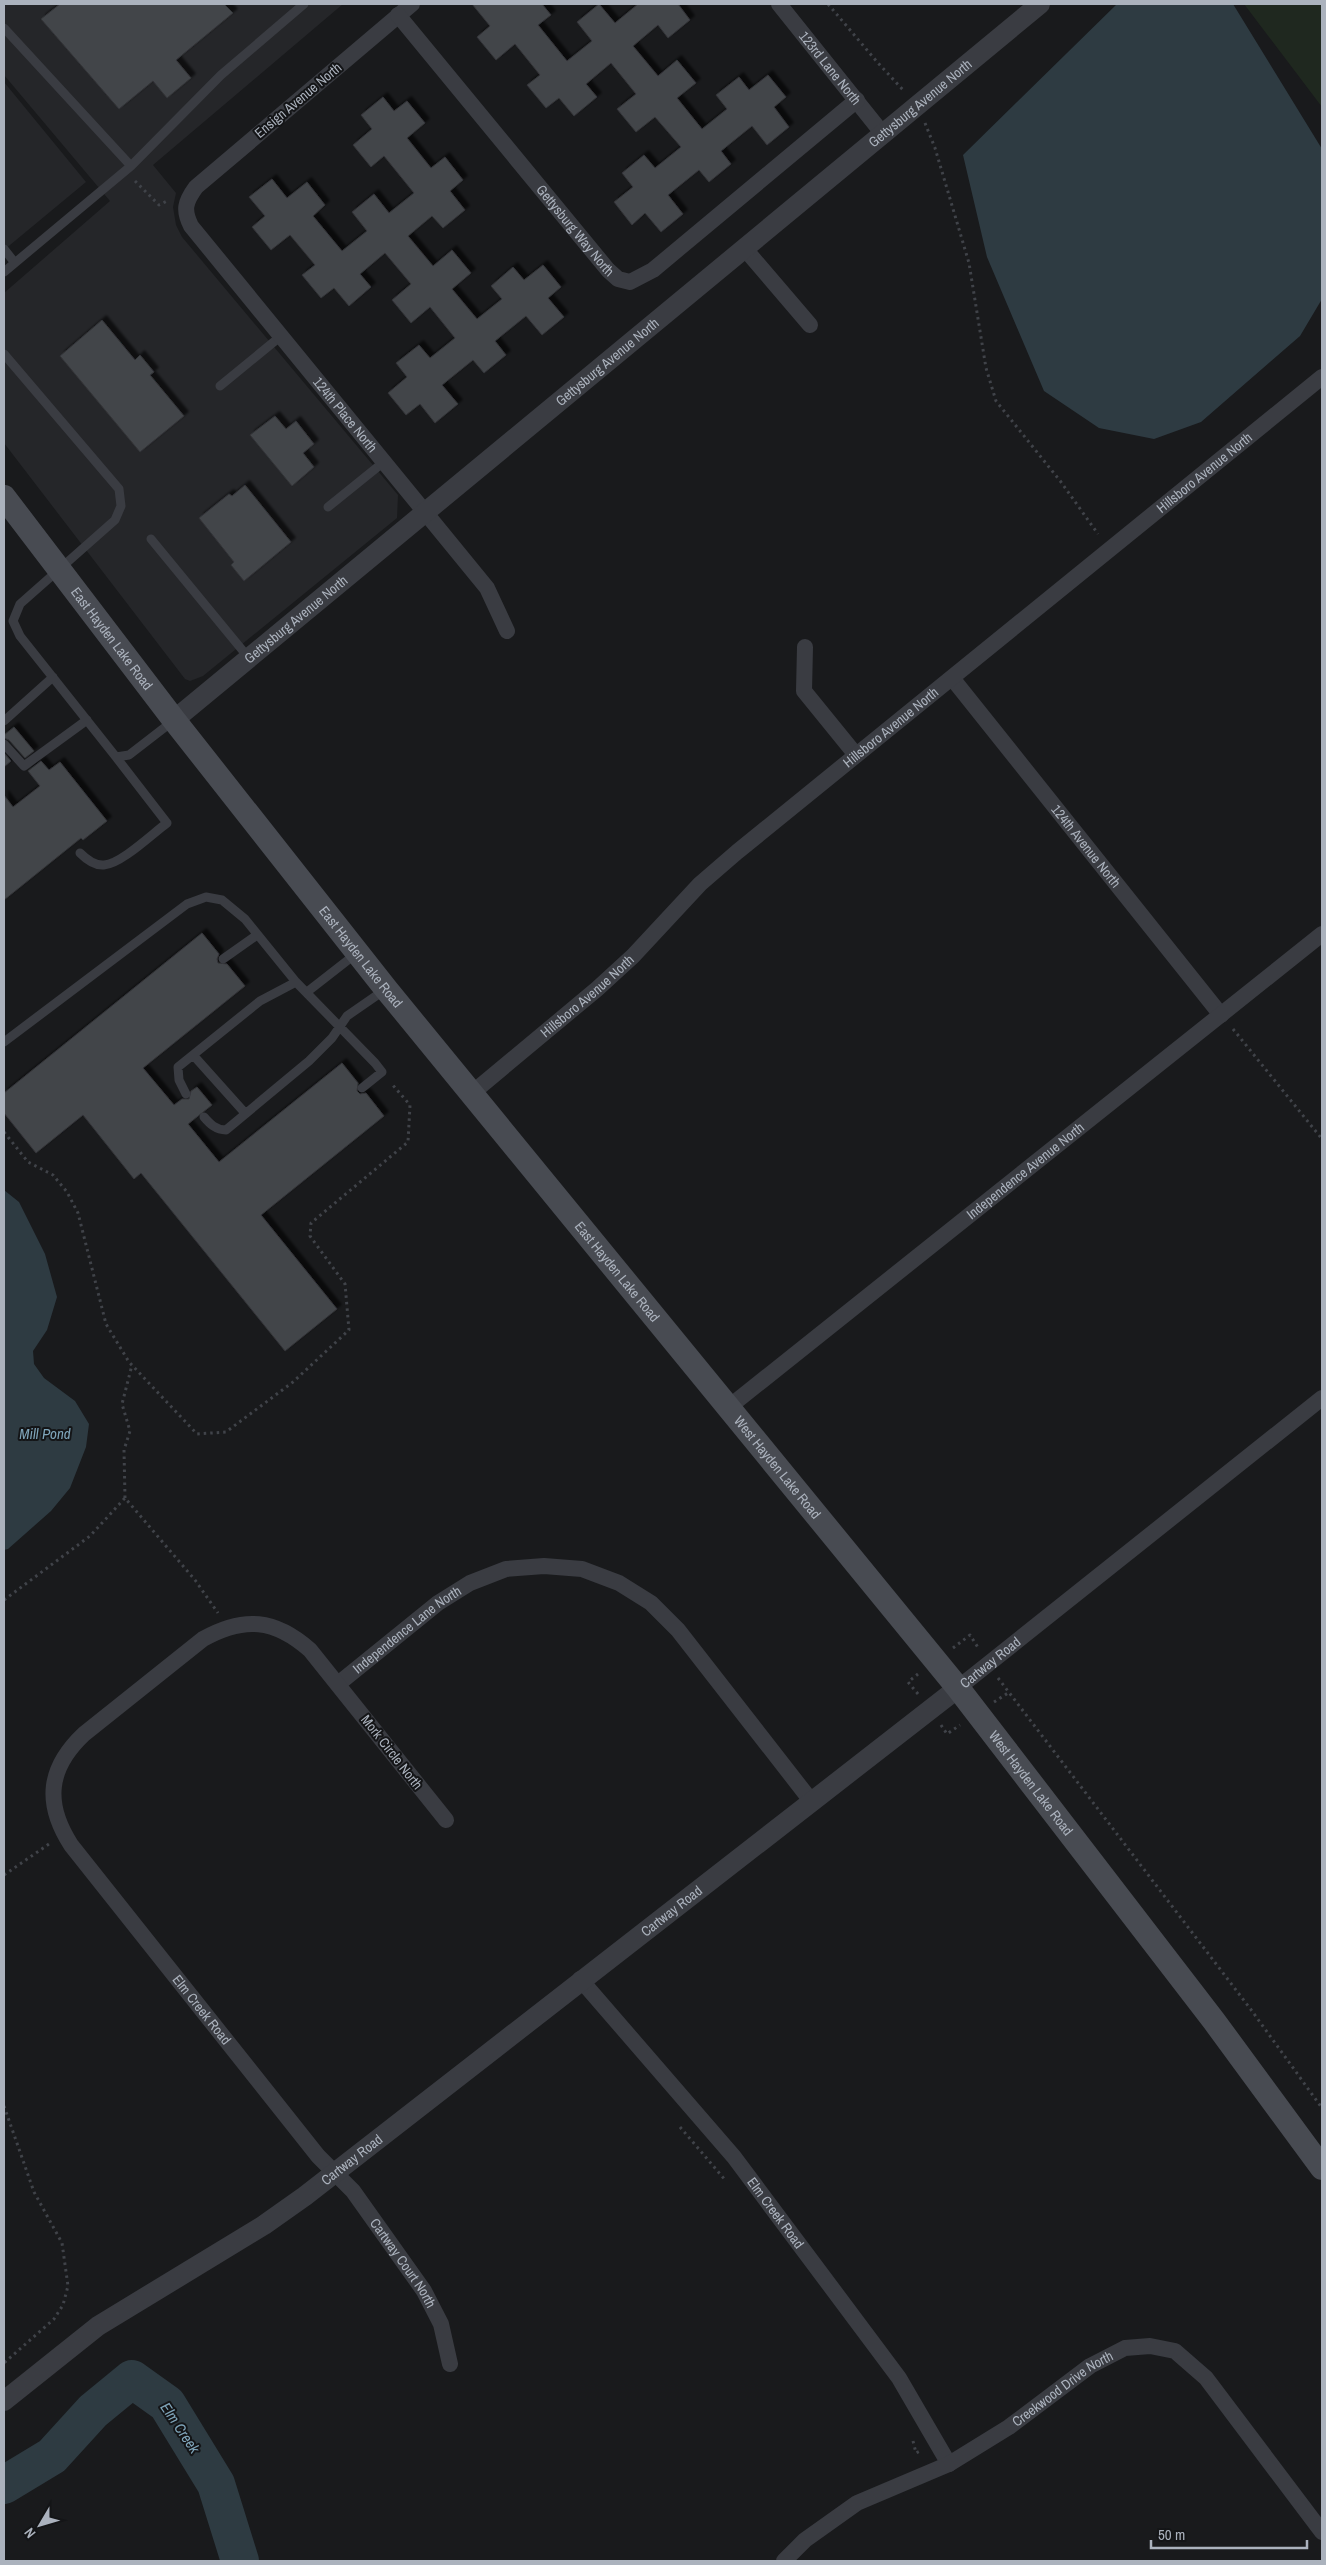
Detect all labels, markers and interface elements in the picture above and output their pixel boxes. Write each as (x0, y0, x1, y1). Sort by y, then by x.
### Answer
street label: 123rd Lane North (795, 27, 865, 109)
street label: Gettysburg Avenue North (865, 55, 975, 151)
street label: Ensign Avenue North (251, 58, 345, 142)
street label: Gettysburg Way North (532, 181, 618, 280)
street label: Gettysburg Avenue North (552, 314, 663, 410)
street label: 124th Place North (309, 373, 381, 456)
street label: Hillsboro Avenue North (1153, 428, 1256, 517)
street label: Gettysburg Avenue North (240, 571, 351, 667)
street label: East Hayden Lake Road (67, 584, 157, 694)
street label: Hillsboro Avenue North (839, 683, 942, 771)
street label: 124th Avenue North (1047, 801, 1125, 891)
street label: East Hayden Lake Road (315, 902, 407, 1011)
street label: Hillsboro Avenue North (537, 951, 638, 1041)
street label: Independence Avenue North (963, 1118, 1088, 1223)
street label: East Hayden Lake Road (571, 1218, 664, 1325)
street label: West Hayden Lake Road (730, 1412, 825, 1522)
water label: Mill Pond (19, 1423, 71, 1444)
street label: Independence Lane North (349, 1582, 465, 1677)
street label: Cartway Road (956, 1633, 1024, 1692)
street label: Mork Circle North (357, 1711, 427, 1793)
street label: West Hayden Lake Road (985, 1727, 1077, 1839)
street label: Cartway Road (637, 1881, 706, 1940)
street label: Elm Creek Road (169, 1971, 235, 2048)
street label: Cartway Road (317, 2130, 386, 2189)
street label: Elm Creek Road (743, 2174, 808, 2252)
street label: Cartway Court North (366, 2215, 440, 2311)
street label: Creekwood Drive North (1008, 2347, 1116, 2431)
water label: Elm Creek (156, 2398, 206, 2458)
north arrow (15, 2500, 65, 2550)
scale bar (1151, 2518, 1307, 2550)
text: N (20, 2524, 39, 2542)
text: 50 m (1158, 2524, 1185, 2545)

